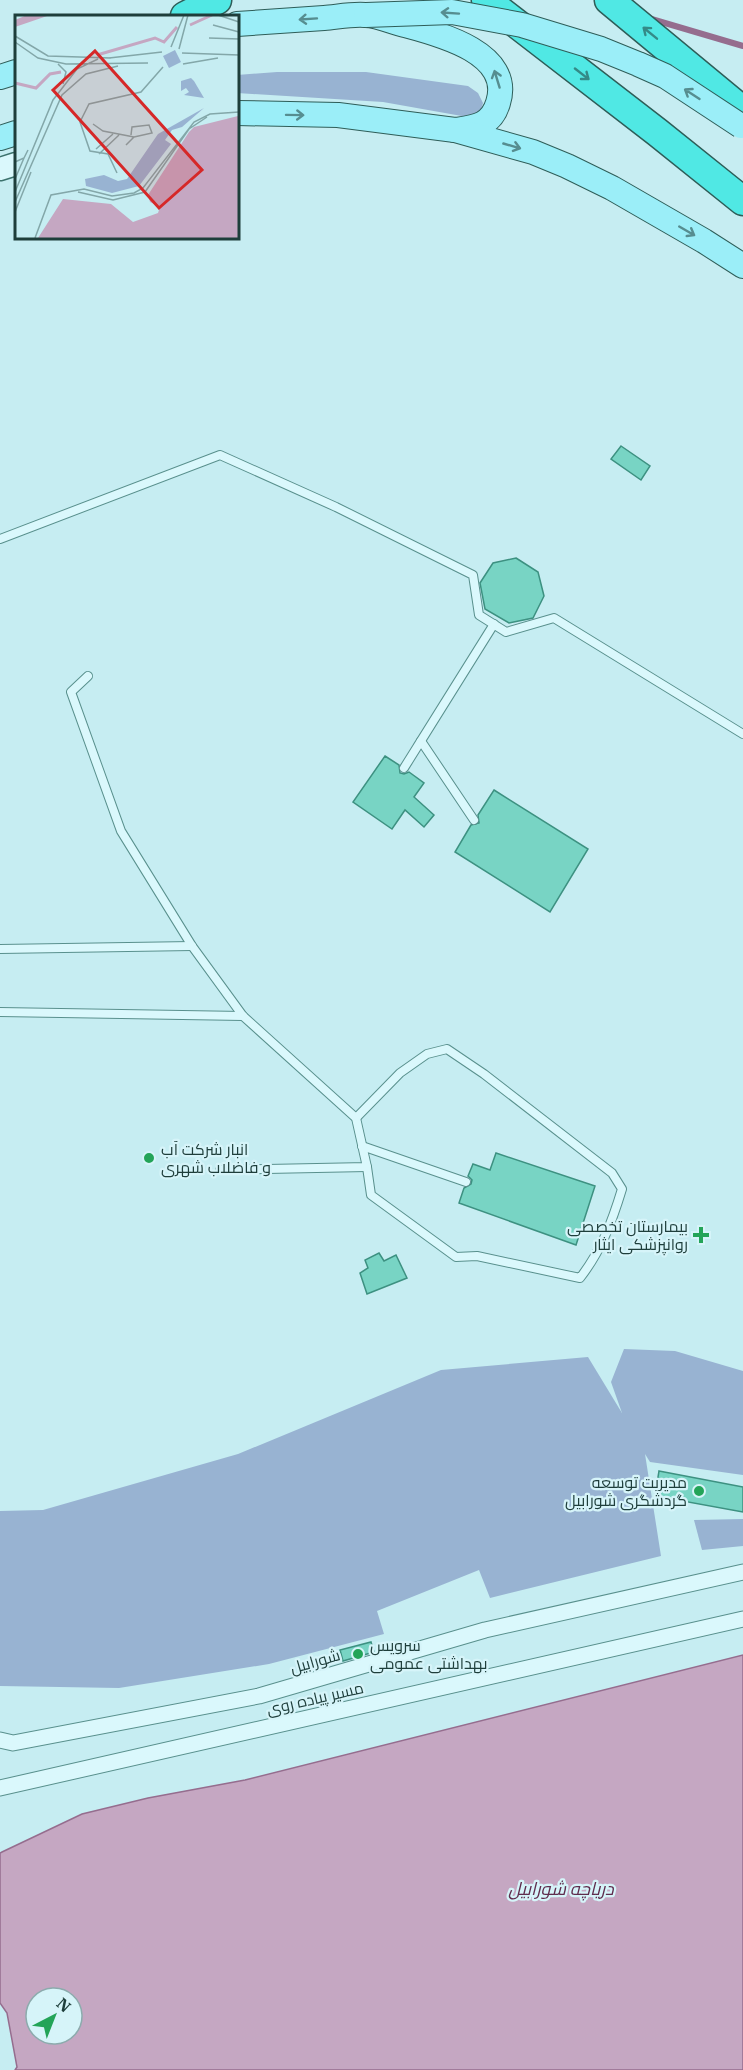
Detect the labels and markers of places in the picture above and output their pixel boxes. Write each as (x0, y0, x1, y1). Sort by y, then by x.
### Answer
place label: انبار شرکت آب و فاضلاب شهری (161, 1139, 271, 1178)
marker: انبار شرکت آب و فاضلاب شهری (142, 1151, 156, 1165)
place label: بیمارستان تخصصی روانپزشکی ایثار (567, 1216, 688, 1256)
marker: بیمارستان تخصصی روانپزشکی ایثار (692, 1226, 710, 1244)
place label: مدیریت توسعه گردشگری شورابیل (565, 1472, 687, 1511)
marker: مدیریت توسعه گردشگری شورابیل (692, 1484, 706, 1498)
place label: سرویس بهداشتی عمومی (370, 1635, 487, 1674)
marker: سرویس بهداشتی عمومی (351, 1647, 365, 1661)

